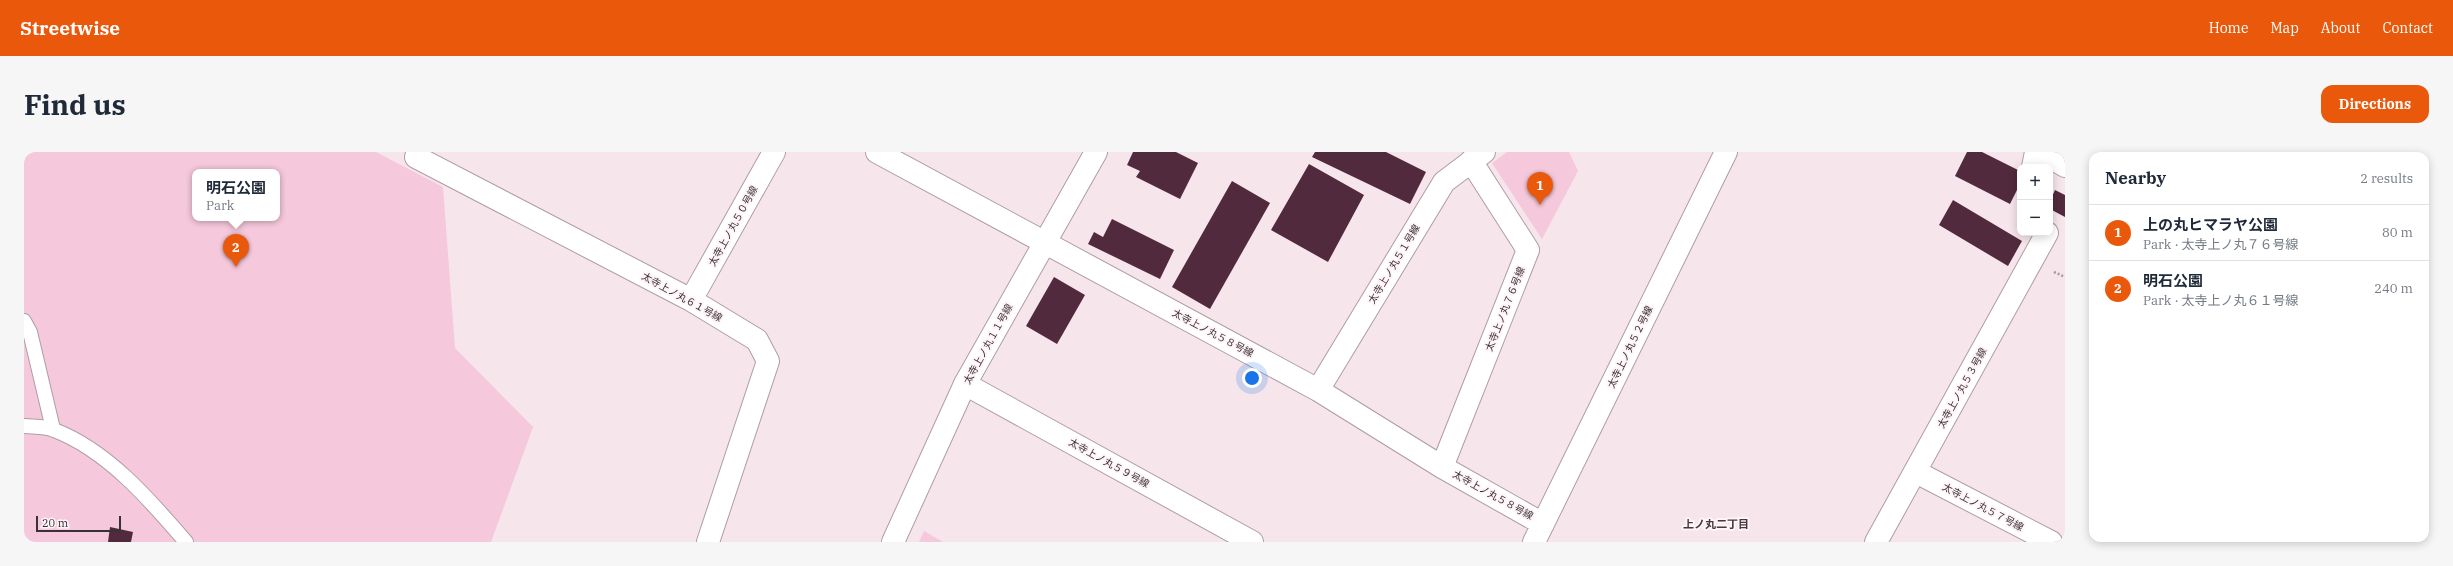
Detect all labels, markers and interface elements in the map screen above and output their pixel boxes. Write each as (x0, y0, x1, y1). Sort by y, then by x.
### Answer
text: Streetwise (20, 16, 120, 40)
text: Home (2209, 19, 2248, 37)
text: Map (2270, 19, 2299, 37)
text: About (2321, 19, 2360, 37)
text: Contact (2382, 19, 2433, 37)
button: Directions (2321, 85, 2429, 123)
text: Find us (24, 86, 126, 123)
map controls (2017, 164, 2053, 236)
button: + (2017, 164, 2053, 200)
text: Nearby (2105, 167, 2166, 189)
popup (192, 169, 280, 221)
text: 2 results (2360, 170, 2413, 187)
pin: 1 (1527, 172, 1553, 205)
text: 明石公園 (206, 178, 266, 197)
street label: 太寺上ノ丸５０号線 (705, 183, 761, 269)
text: Park (206, 197, 234, 214)
button: − (2017, 200, 2053, 236)
text: 上の丸ヒマラヤ公園 (2143, 215, 2278, 234)
street label: 太寺上ノ丸５１号線 (1365, 222, 1423, 306)
text: 1 (2114, 224, 2122, 241)
text: 80 m (2382, 224, 2413, 241)
pin: 2 (223, 234, 249, 267)
text: Park · 太寺上ノ丸７６号線 (2143, 236, 2299, 253)
street label: 太寺上ノ丸７６号線 (1482, 265, 1528, 353)
street label: 太寺上ノ丸６１号線 (639, 269, 725, 325)
text: 明石公園 (2143, 271, 2203, 290)
text: 2 (2114, 280, 2122, 297)
text: 240 m (2374, 280, 2413, 297)
text: Park · 太寺上ノ丸６１号線 (2143, 292, 2299, 309)
street label: 太寺上ノ丸１１号線 (960, 301, 1016, 387)
street label: 太寺上ノ丸５２号線 (1604, 304, 1656, 390)
street label: 太寺上ノ丸５８号線 (1170, 306, 1256, 360)
street label: 太寺上ノ丸５３号線 (1934, 345, 1990, 431)
your location (1242, 368, 1262, 388)
street label: 太寺上ノ丸５９号線 (1066, 435, 1152, 491)
street label: 太寺上ノ丸５８号線 (1450, 467, 1536, 523)
street label: 太寺上ノ丸５７号線 (1940, 480, 2026, 534)
scale bar (36, 514, 121, 533)
text: 20 m (42, 516, 68, 530)
district label: 上ノ丸二丁目 (1683, 517, 1749, 531)

